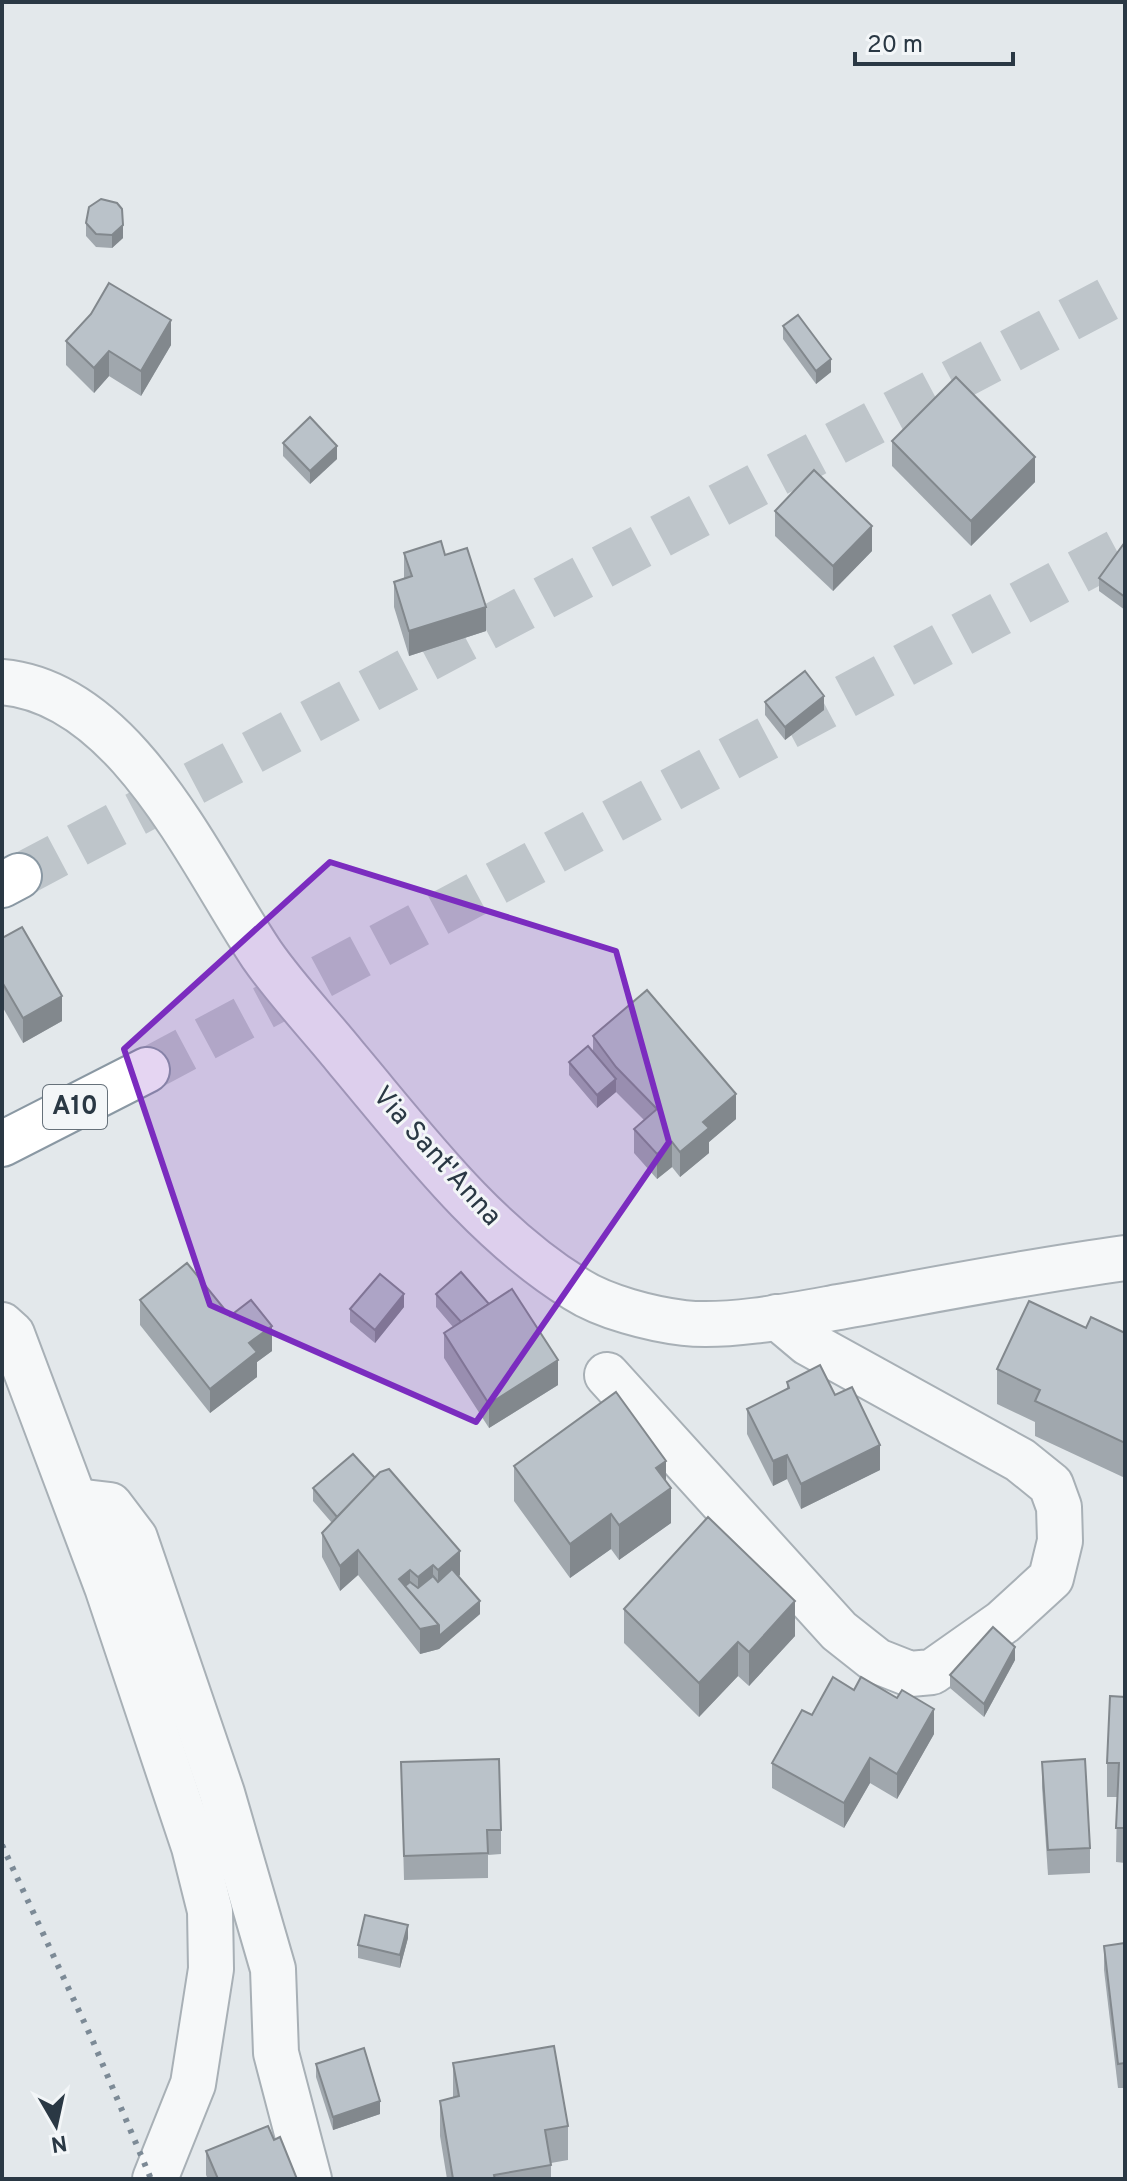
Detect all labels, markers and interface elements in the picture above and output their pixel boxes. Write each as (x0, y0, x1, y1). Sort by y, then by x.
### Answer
scale bar (855, 16, 1013, 66)
text: 20 m (867, 31, 923, 61)
street label: Via Sant'Anna (364, 1079, 508, 1235)
road number: A10 (43, 1085, 107, 1129)
north arrow (16, 2085, 96, 2165)
text: N (49, 2128, 69, 2157)

